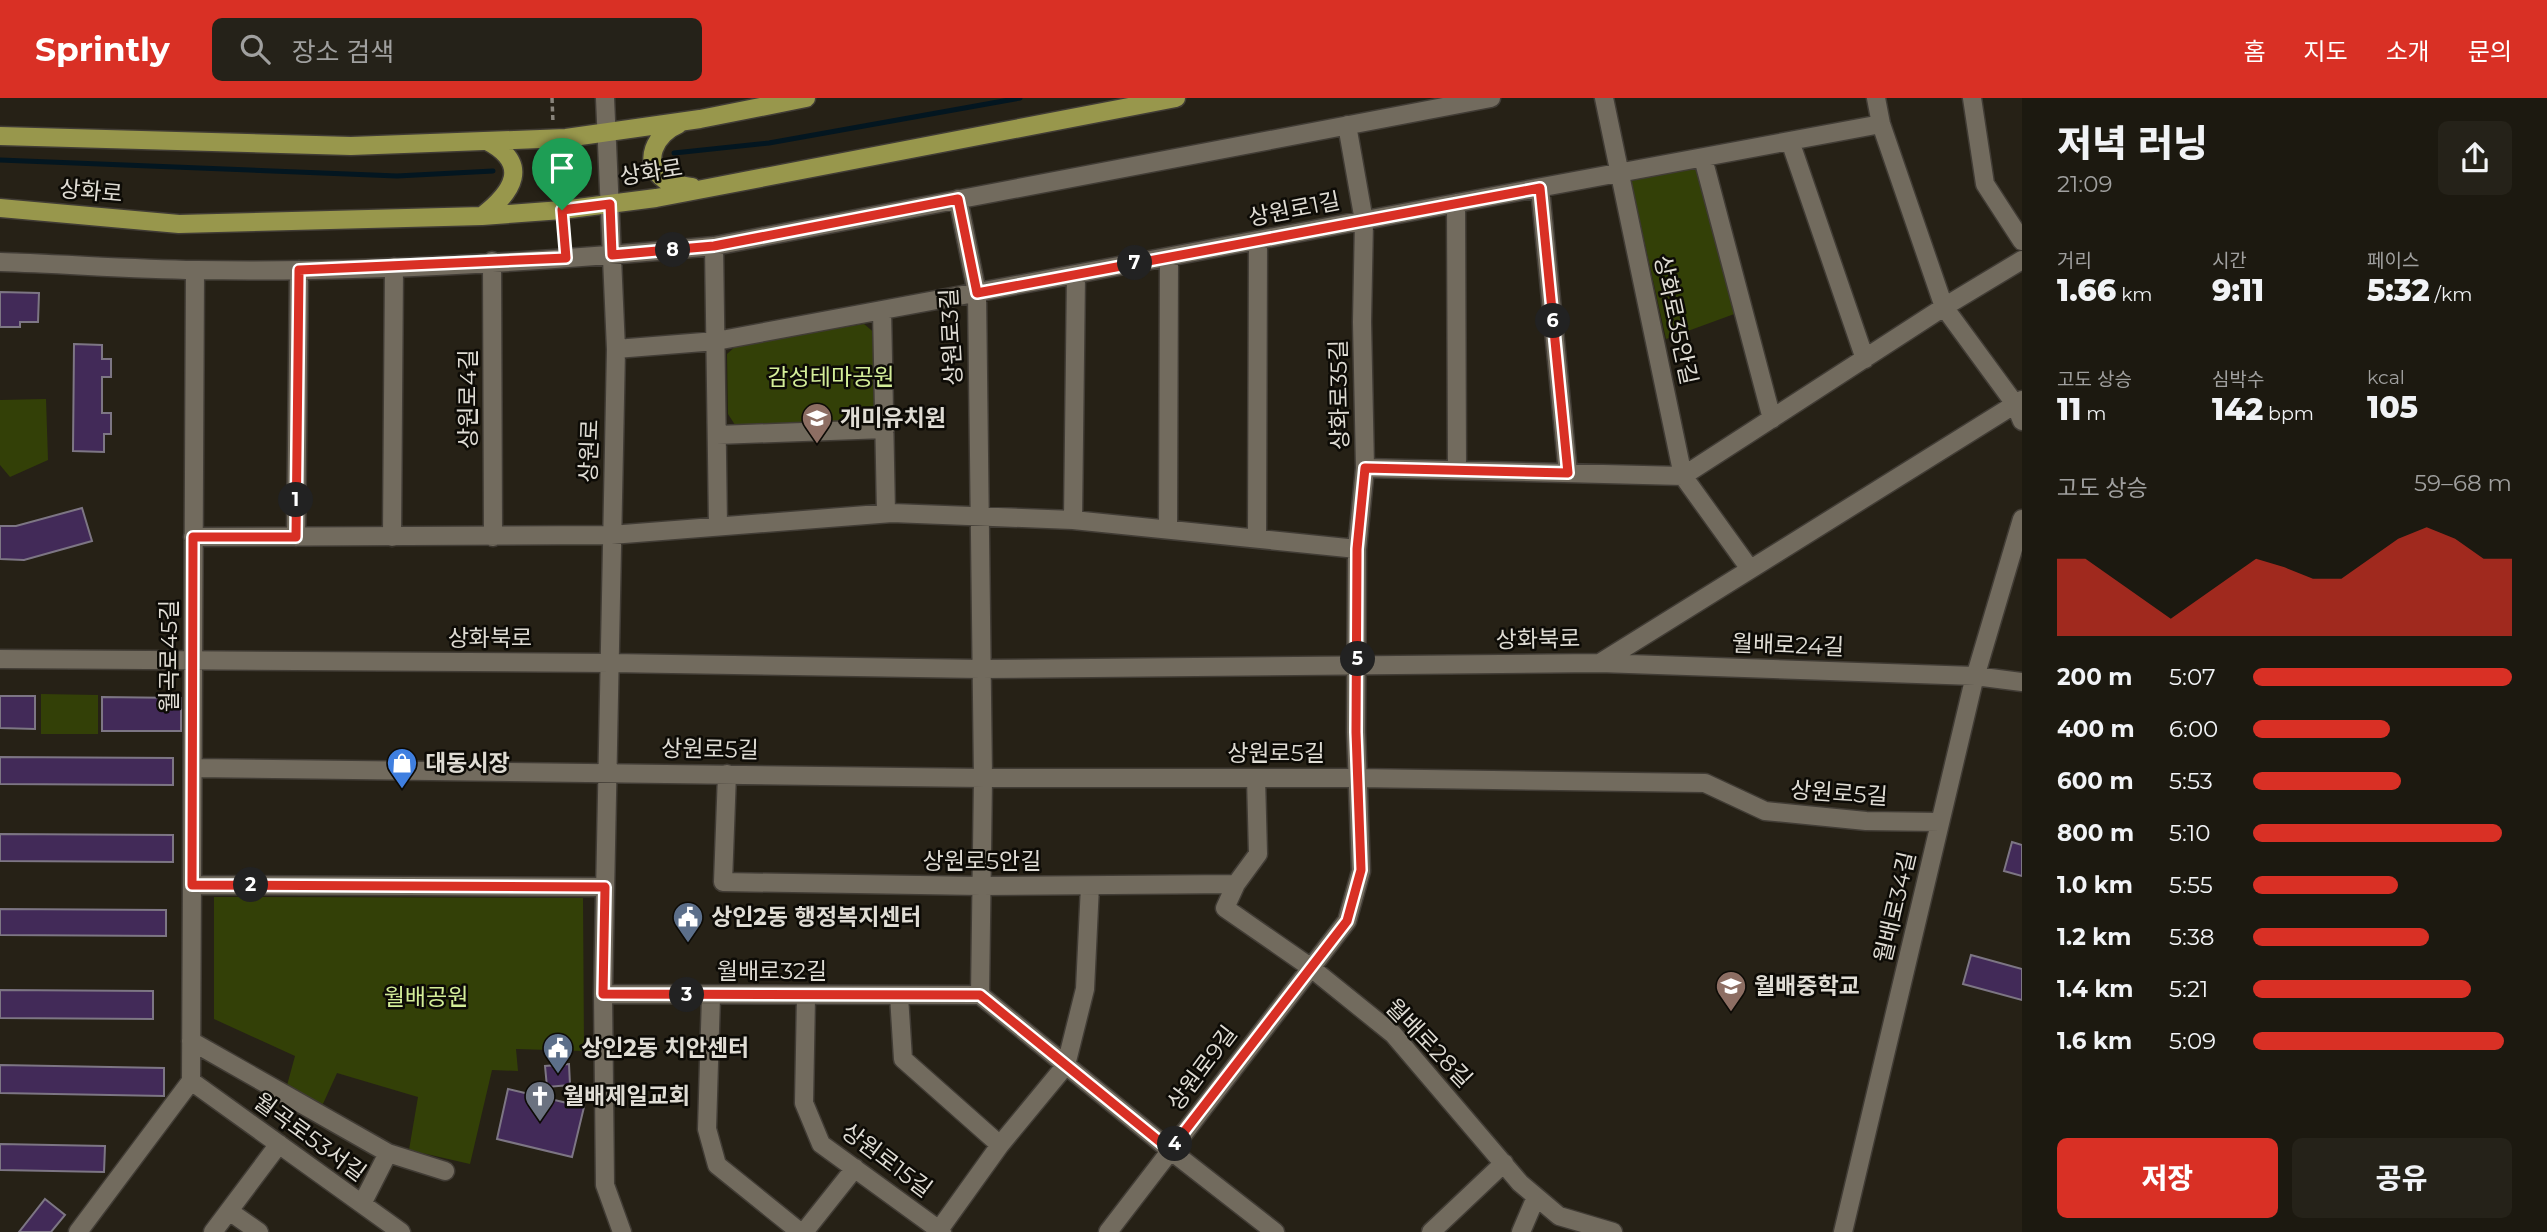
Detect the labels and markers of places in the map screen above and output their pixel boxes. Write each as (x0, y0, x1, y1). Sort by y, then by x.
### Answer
pin (532, 138, 592, 210)
pin: 8 (656, 232, 690, 268)
pin: 7 (1118, 246, 1152, 280)
pin: 6 (1536, 304, 1570, 339)
school or university icon: 개미유치원 (800, 401, 834, 445)
place label: 개미유치원 (840, 404, 946, 432)
pin: 1 (278, 482, 314, 518)
pin: 5 (1340, 642, 1376, 676)
shop icon: 대동시장 (385, 746, 419, 790)
place label: 대동시장 (425, 749, 510, 777)
pin: 2 (233, 868, 268, 902)
public building icon: 상인2동 행정복지센터 (671, 900, 705, 944)
place label: 상인2동 행정복지센터 (711, 903, 922, 931)
school or university icon: 월배중학교 (1714, 969, 1748, 1013)
place label: 월배중학교 (1754, 972, 1860, 1000)
pin: 3 (670, 978, 704, 1012)
public building icon: 상인2동 치안센터 (541, 1031, 575, 1075)
place label: 상인2동 치안센터 (581, 1034, 749, 1062)
church icon: 월배제일교회 (523, 1079, 557, 1123)
place label: 월배제일교회 (563, 1082, 690, 1110)
pin: 4 (1158, 1126, 1192, 1162)

